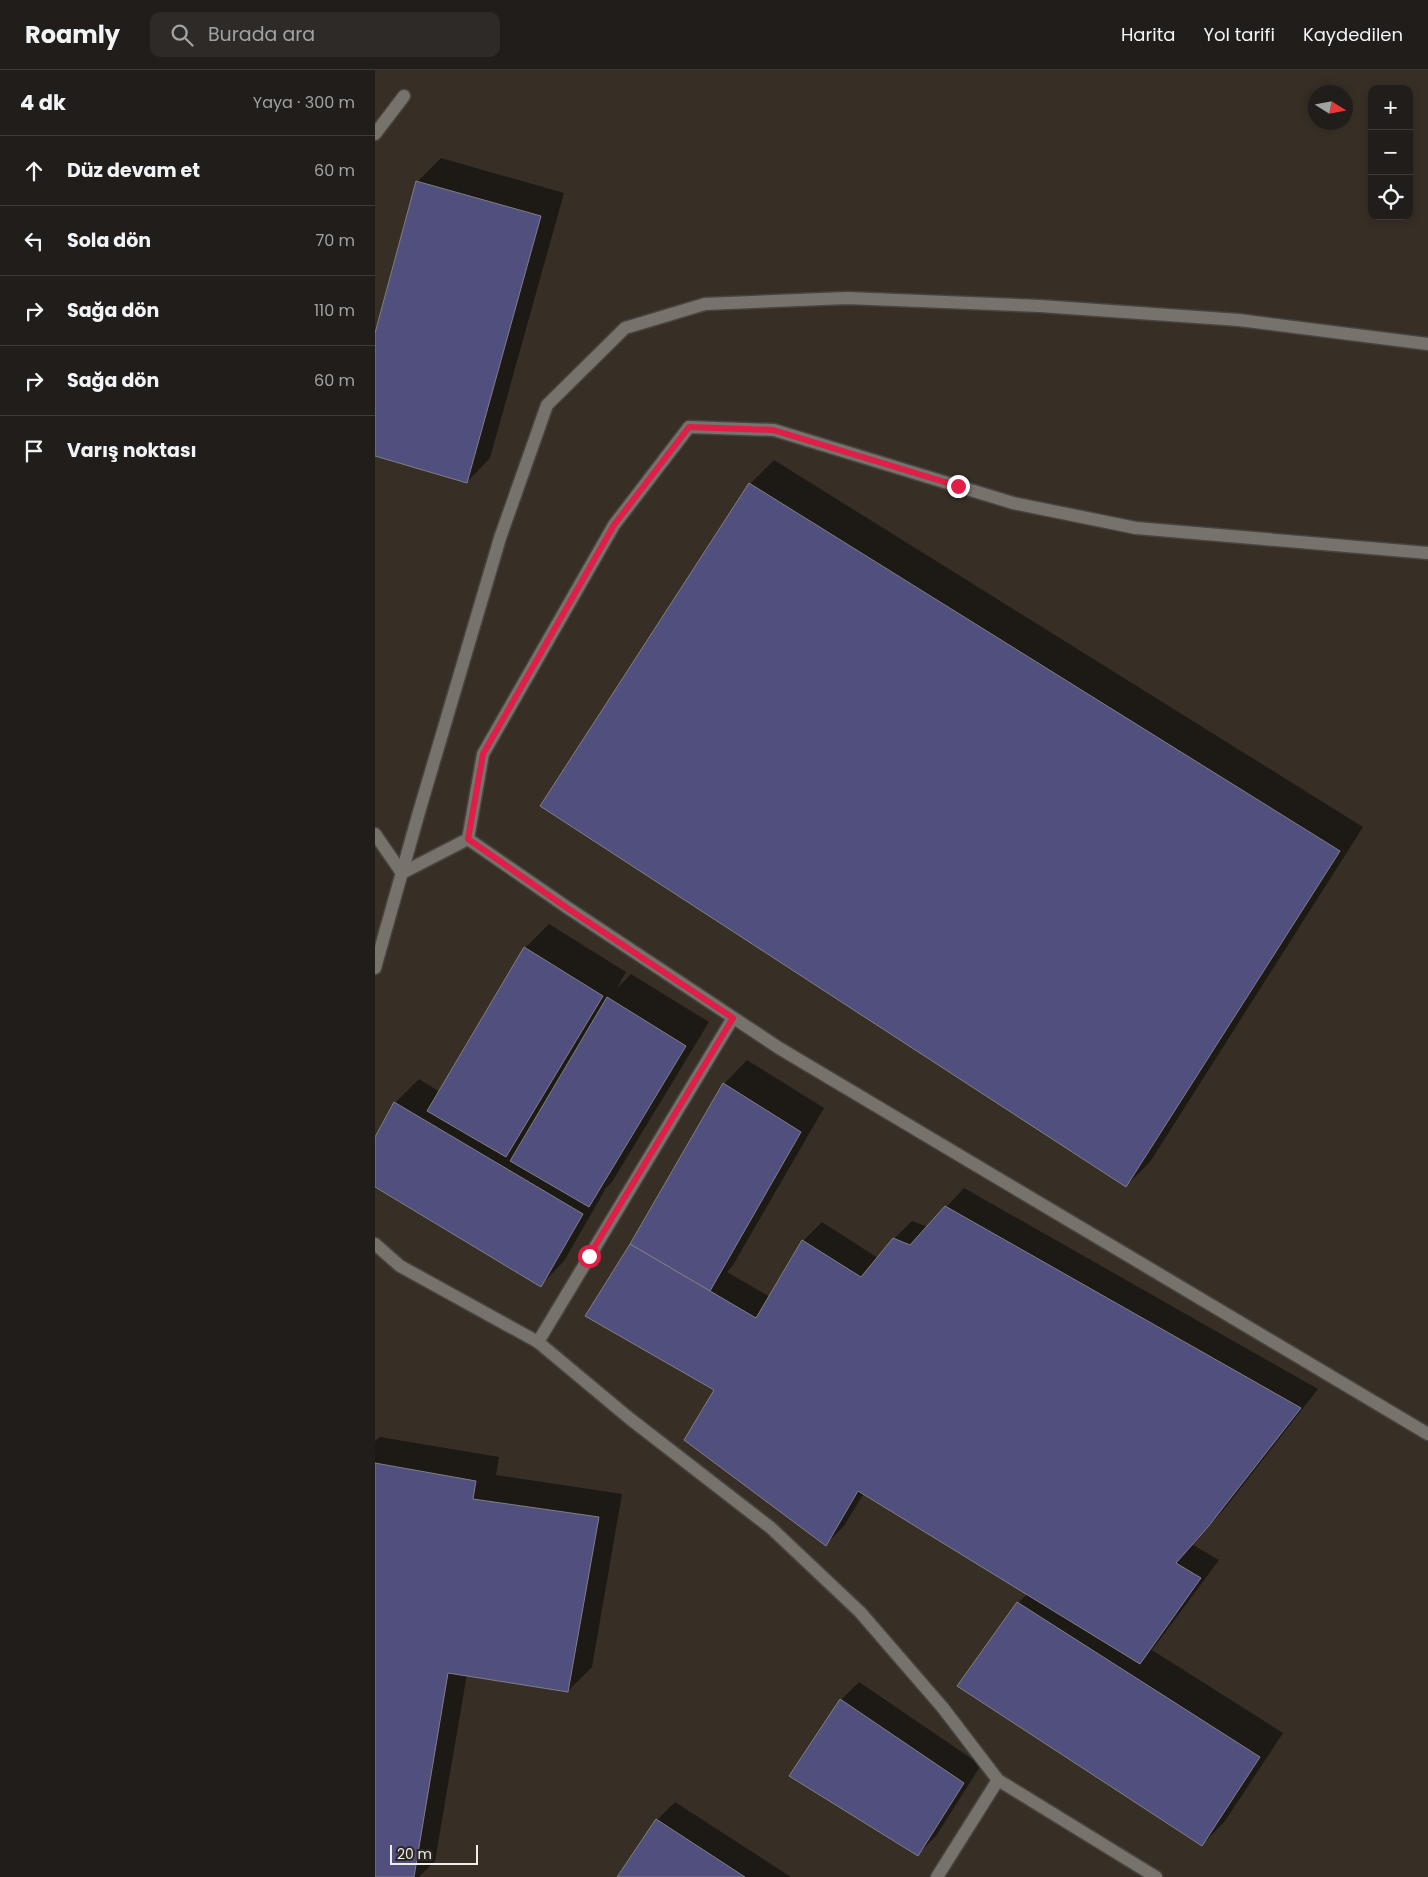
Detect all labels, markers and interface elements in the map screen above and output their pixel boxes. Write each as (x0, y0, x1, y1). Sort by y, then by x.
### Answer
search box (150, 12, 500, 57)
text: Roamly (25, 18, 120, 51)
icon: search (168, 21, 196, 49)
text: Burada ara (208, 21, 315, 48)
text: Harita (1121, 22, 1175, 47)
text: Yol tarifi (1203, 22, 1275, 47)
text: Kaydedilen (1303, 22, 1403, 47)
north arrow (1308, 85, 1353, 130)
map controls (1368, 85, 1413, 220)
button: + (1368, 85, 1413, 130)
text: 4 dk (20, 88, 66, 117)
text: Yaya · 300 m (253, 91, 355, 114)
button: − (1368, 130, 1413, 175)
icon: ahead (20, 157, 48, 185)
text: Düz devam et (67, 157, 200, 184)
text: 60 m (314, 159, 355, 182)
button: locate (1368, 175, 1413, 220)
icon: left (20, 227, 48, 255)
text: Sola dön (67, 227, 151, 254)
text: 70 m (315, 229, 355, 252)
icon: right (20, 297, 48, 325)
text: Sağa dön (67, 297, 159, 324)
text: 110 m (314, 299, 355, 322)
icon: right (20, 367, 48, 395)
text: Sağa dön (67, 367, 159, 394)
text: 60 m (314, 369, 355, 392)
icon: arrive (20, 437, 48, 465)
text: Varış noktası (67, 437, 197, 464)
route end (947, 475, 970, 498)
route start (578, 1245, 601, 1268)
scale bar (390, 1842, 477, 1865)
text: 20 m (397, 1844, 432, 1864)

